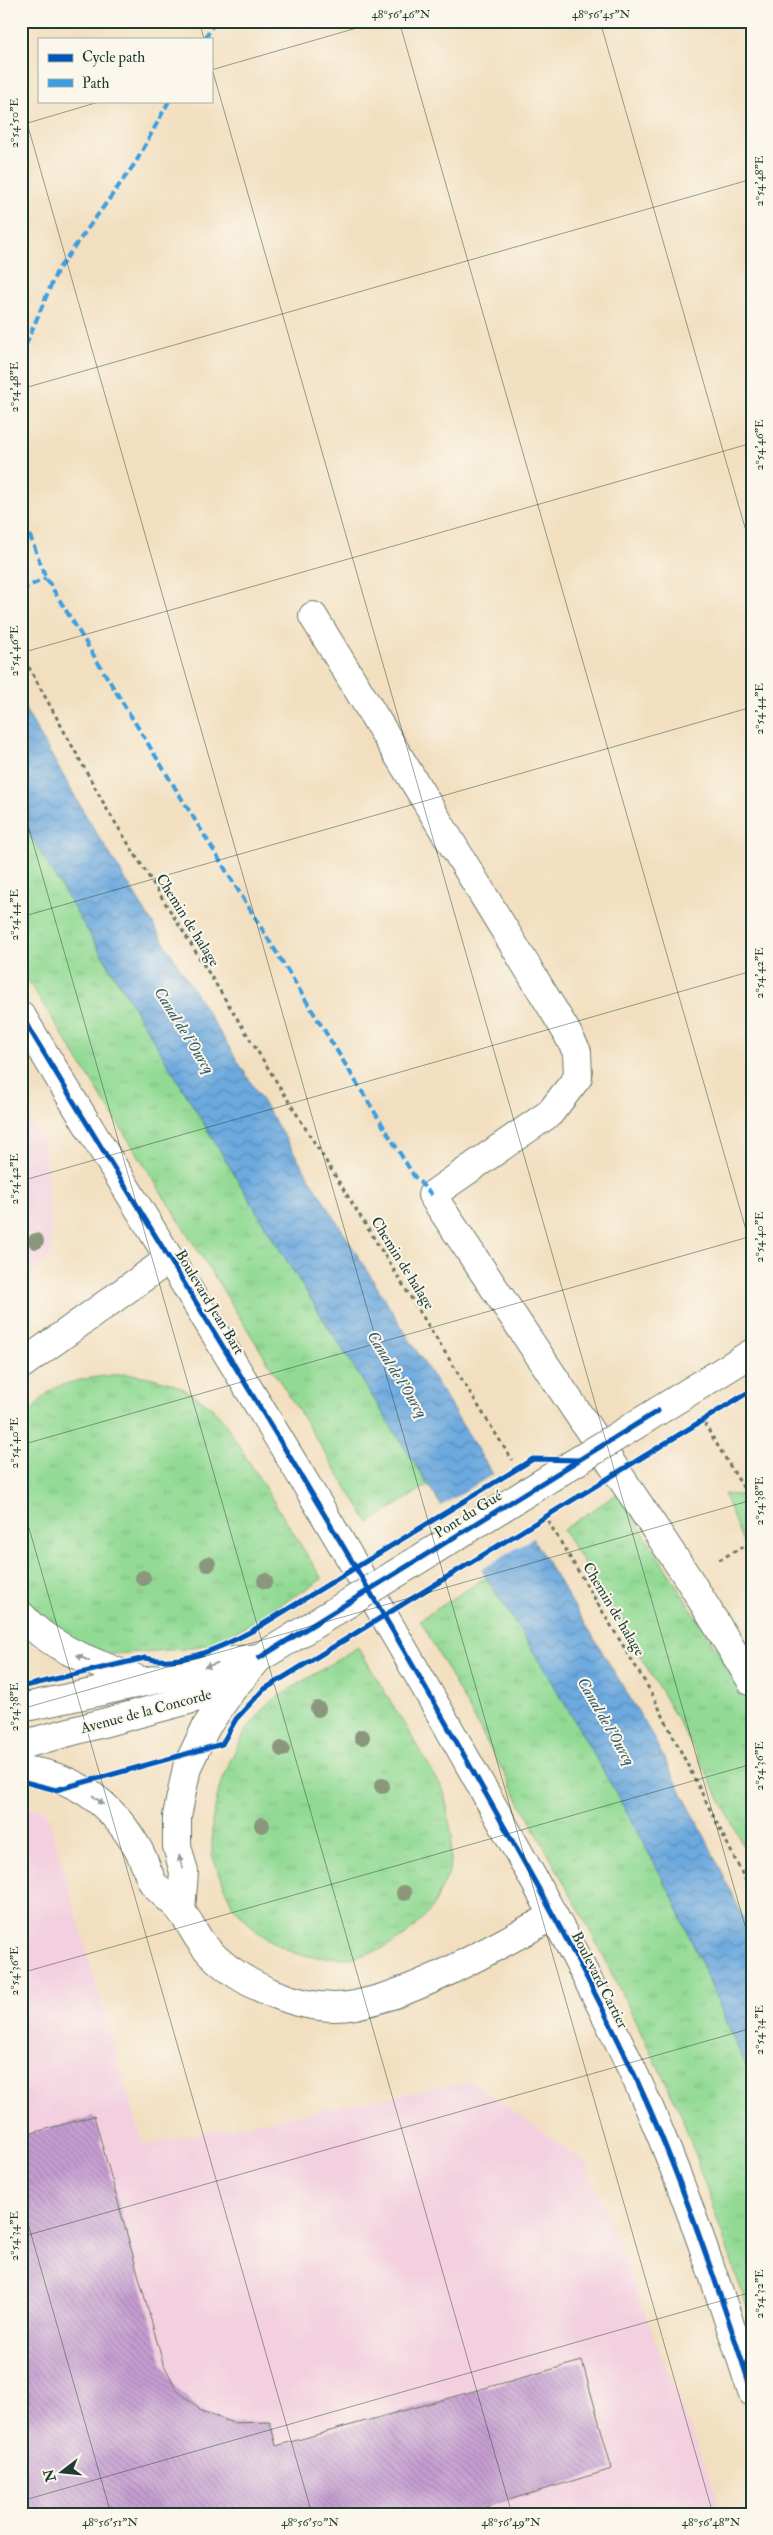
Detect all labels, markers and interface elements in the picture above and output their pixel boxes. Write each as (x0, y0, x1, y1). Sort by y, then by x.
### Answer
text: 48°56'46"N (371, 7, 431, 22)
text: 48°56'45"N (572, 7, 630, 22)
legend (38, 38, 212, 102)
text: Cycle path (82, 48, 145, 68)
text: Path (82, 74, 109, 93)
text: 2°54'50"E (7, 98, 22, 148)
text: 2°54'48"E (752, 155, 767, 206)
text: 2°54'48"E (7, 361, 22, 412)
text: 2°54'46"E (752, 419, 767, 471)
text: 2°54'46"E (7, 625, 22, 677)
text: 2°54'44"E (752, 683, 767, 735)
street label: Chemin de halage (151, 870, 224, 970)
text: 2°54'44"E (7, 889, 22, 941)
text: 2°54'42"E (752, 947, 767, 999)
water label: Canal de l'Ourcq (149, 983, 219, 1078)
text: 2°54'42"E (7, 1153, 22, 1205)
text: 2°54'40"E (752, 1211, 767, 1263)
street label: Chemin de halage (366, 1213, 439, 1313)
street label: Boulevard Jean Bart (170, 1246, 248, 1359)
water label: Canal de l'Ourcq (362, 1327, 432, 1422)
text: 2°54'40"E (7, 1417, 22, 1469)
text: 2°54'38"E (752, 1476, 767, 1525)
street label: Pont du Gué (431, 1486, 506, 1543)
street label: Chemin de halage (578, 1559, 649, 1660)
one-way arrow (75, 1653, 90, 1662)
one-way arrow (204, 1662, 219, 1670)
water label: Canal de l'Ourcq (573, 1674, 640, 1769)
text: 2°54'38"E (7, 1682, 22, 1731)
street label: Avenue de la Concorde (78, 1685, 214, 1738)
text: 2°54'36"E (752, 1741, 767, 1791)
one-way arrow (92, 1794, 104, 1805)
one-way arrow (177, 1855, 185, 1870)
street label: Boulevard Cartier (567, 1928, 632, 2032)
text: 2°54'36"E (7, 1946, 22, 1996)
text: 2°54'34"E (752, 2005, 767, 2055)
text: 2°54'34"E (7, 2211, 22, 2261)
text: 2°54'32"E (752, 2269, 767, 2319)
north arrow (38, 2448, 88, 2498)
text: N (40, 2467, 60, 2485)
text: 48°56'51"N (82, 2515, 138, 2530)
text: 48°56'50"N (281, 2515, 339, 2530)
text: 48°56'49"N (481, 2515, 541, 2530)
text: 48°56'48"N (682, 2515, 741, 2530)

